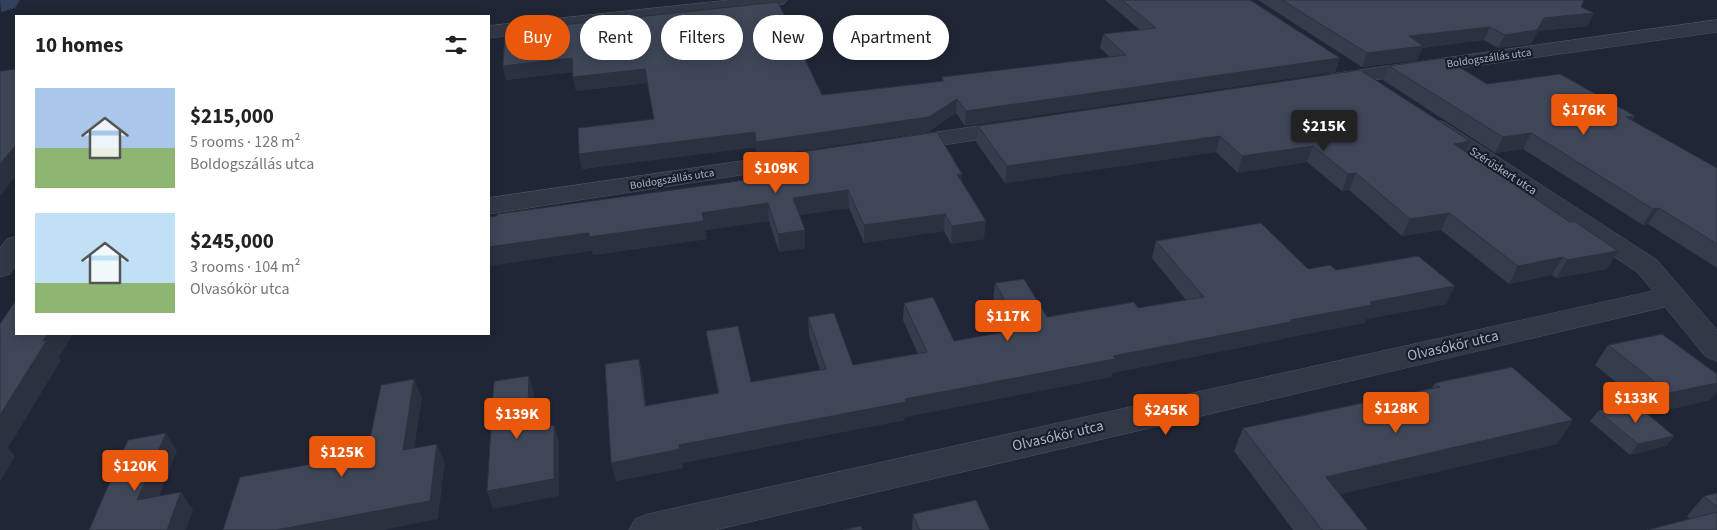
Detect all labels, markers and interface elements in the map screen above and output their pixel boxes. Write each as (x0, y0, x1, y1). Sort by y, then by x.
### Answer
chip: Buy (505, 15, 570, 60)
chip: Rent (580, 15, 651, 60)
chip: Filters (661, 15, 743, 60)
chip: New (753, 15, 823, 60)
chip: Apartment (833, 15, 949, 60)
text: 10 homes (35, 30, 123, 60)
icon: filters (442, 31, 470, 59)
street label: Boldogszállás utca (1446, 45, 1532, 71)
pin: $176K (1549, 94, 1619, 136)
text: $176K (1562, 99, 1606, 121)
text: $215,000 (190, 101, 274, 131)
icon: home (75, 108, 135, 168)
pin: $215K (1289, 110, 1359, 152)
text: $215K (1302, 115, 1346, 137)
text: 5 rooms · 128 m² (190, 131, 300, 153)
street label: Szérűskert utca (1466, 143, 1540, 199)
pin: $109K (741, 152, 811, 194)
text: Boldogszállás utca (190, 153, 314, 175)
text: $109K (754, 157, 798, 179)
street label: Boldogszállás utca (629, 165, 715, 193)
text: $245,000 (190, 226, 274, 256)
icon: home (75, 233, 135, 293)
text: 3 rooms · 104 m² (190, 256, 300, 278)
text: Olvasókör utca (190, 278, 289, 300)
pin: $117K (973, 300, 1043, 342)
text: $117K (986, 305, 1030, 327)
street label: Olvasókör utca (1405, 325, 1501, 367)
pin: $133K (1601, 382, 1671, 424)
text: $133K (1614, 387, 1658, 409)
pin: $128K (1361, 392, 1431, 434)
pin: $245K (1131, 394, 1201, 436)
text: $128K (1374, 397, 1418, 419)
pin: $139K (482, 398, 552, 440)
text: $245K (1144, 399, 1188, 421)
text: $139K (495, 403, 539, 425)
street label: Olvasókör utca (1010, 415, 1106, 457)
pin: $125K (307, 436, 377, 478)
text: $125K (320, 441, 364, 463)
pin: $120K (100, 450, 170, 492)
text: $120K (113, 455, 157, 477)

